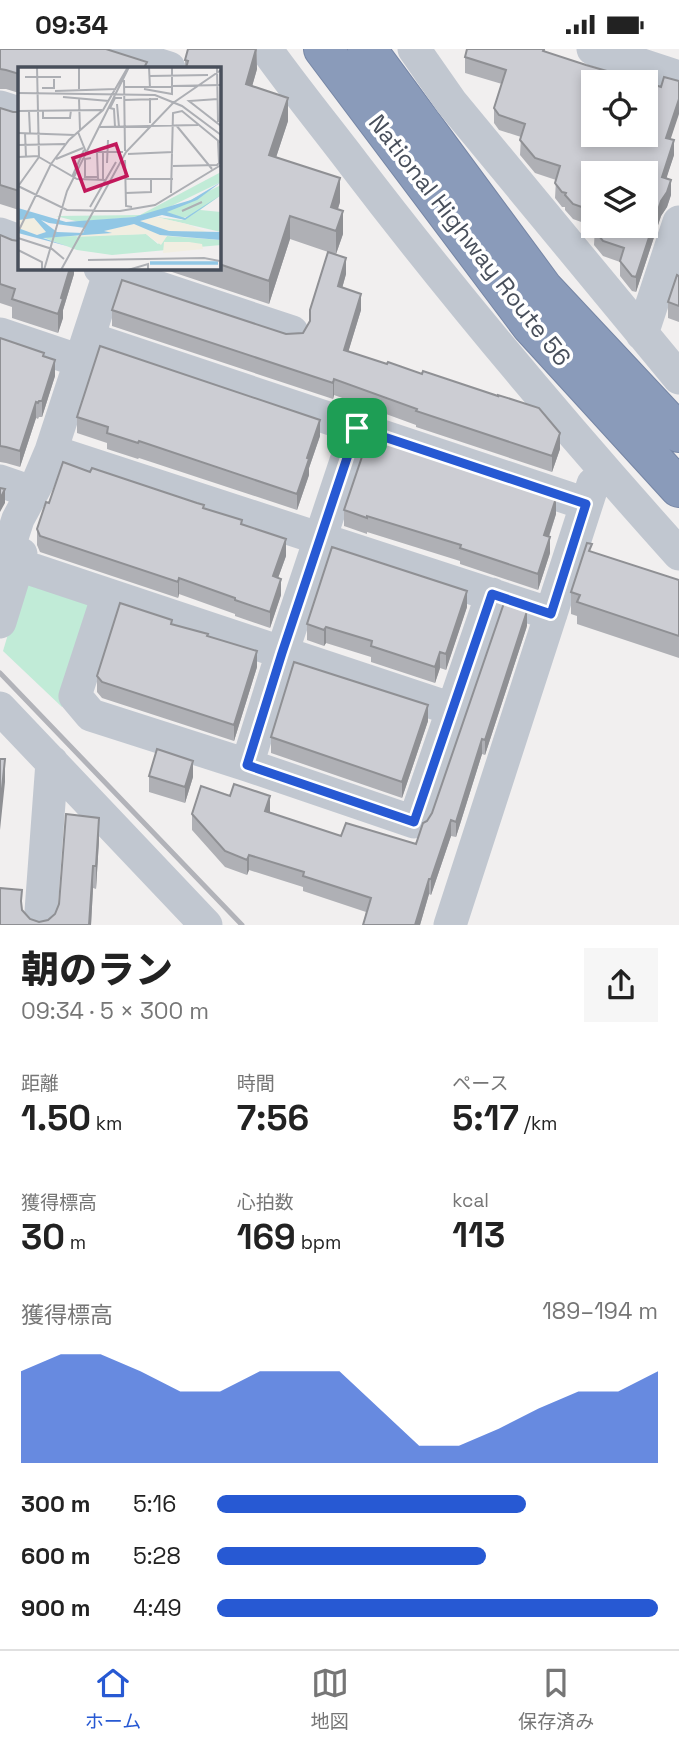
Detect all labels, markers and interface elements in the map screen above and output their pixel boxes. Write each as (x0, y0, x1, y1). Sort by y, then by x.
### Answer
text: 09:34 (35, 8, 108, 42)
inset map (18, 67, 220, 269)
map controls (581, 70, 658, 238)
button: locate (581, 70, 658, 147)
street label: National Highway Route 56 (362, 108, 578, 372)
button: layers (581, 161, 658, 238)
pin (327, 398, 387, 458)
icon: arrive (338, 409, 376, 447)
text: 朝のラン (21, 946, 173, 994)
button: share (584, 948, 658, 1022)
text: 09:34 · 5 × 300 m (21, 996, 209, 1026)
text: 距離 (21, 1071, 59, 1096)
text: 時間 (237, 1071, 275, 1096)
text: ペース (452, 1071, 508, 1096)
text: 1.50 (21, 1096, 91, 1140)
text: 7:56 (237, 1096, 309, 1140)
text: 5:17 (452, 1096, 519, 1140)
text: km (91, 1111, 122, 1136)
text: /km (519, 1111, 557, 1136)
text: kcal (452, 1188, 489, 1213)
text: 獲得標高 (21, 1190, 97, 1215)
text: 心拍数 (237, 1190, 294, 1215)
text: 113 (452, 1213, 505, 1257)
text: 30 (21, 1215, 65, 1259)
text: 169 (237, 1215, 296, 1259)
text: m (65, 1230, 86, 1255)
text: bpm (296, 1230, 341, 1255)
text: 189–194 m (542, 1296, 658, 1326)
text: 獲得標高 (21, 1300, 113, 1330)
text: 300 m (21, 1489, 90, 1519)
text: 5:16 (133, 1489, 176, 1519)
text: 600 m (21, 1541, 91, 1571)
text: 5:28 (133, 1541, 181, 1571)
text: 900 m (21, 1593, 91, 1623)
text: 4:49 (133, 1593, 182, 1623)
tab: ホーム (85, 1664, 141, 1734)
tab: 地図 (311, 1664, 349, 1734)
tab: 保存済み (518, 1664, 594, 1734)

